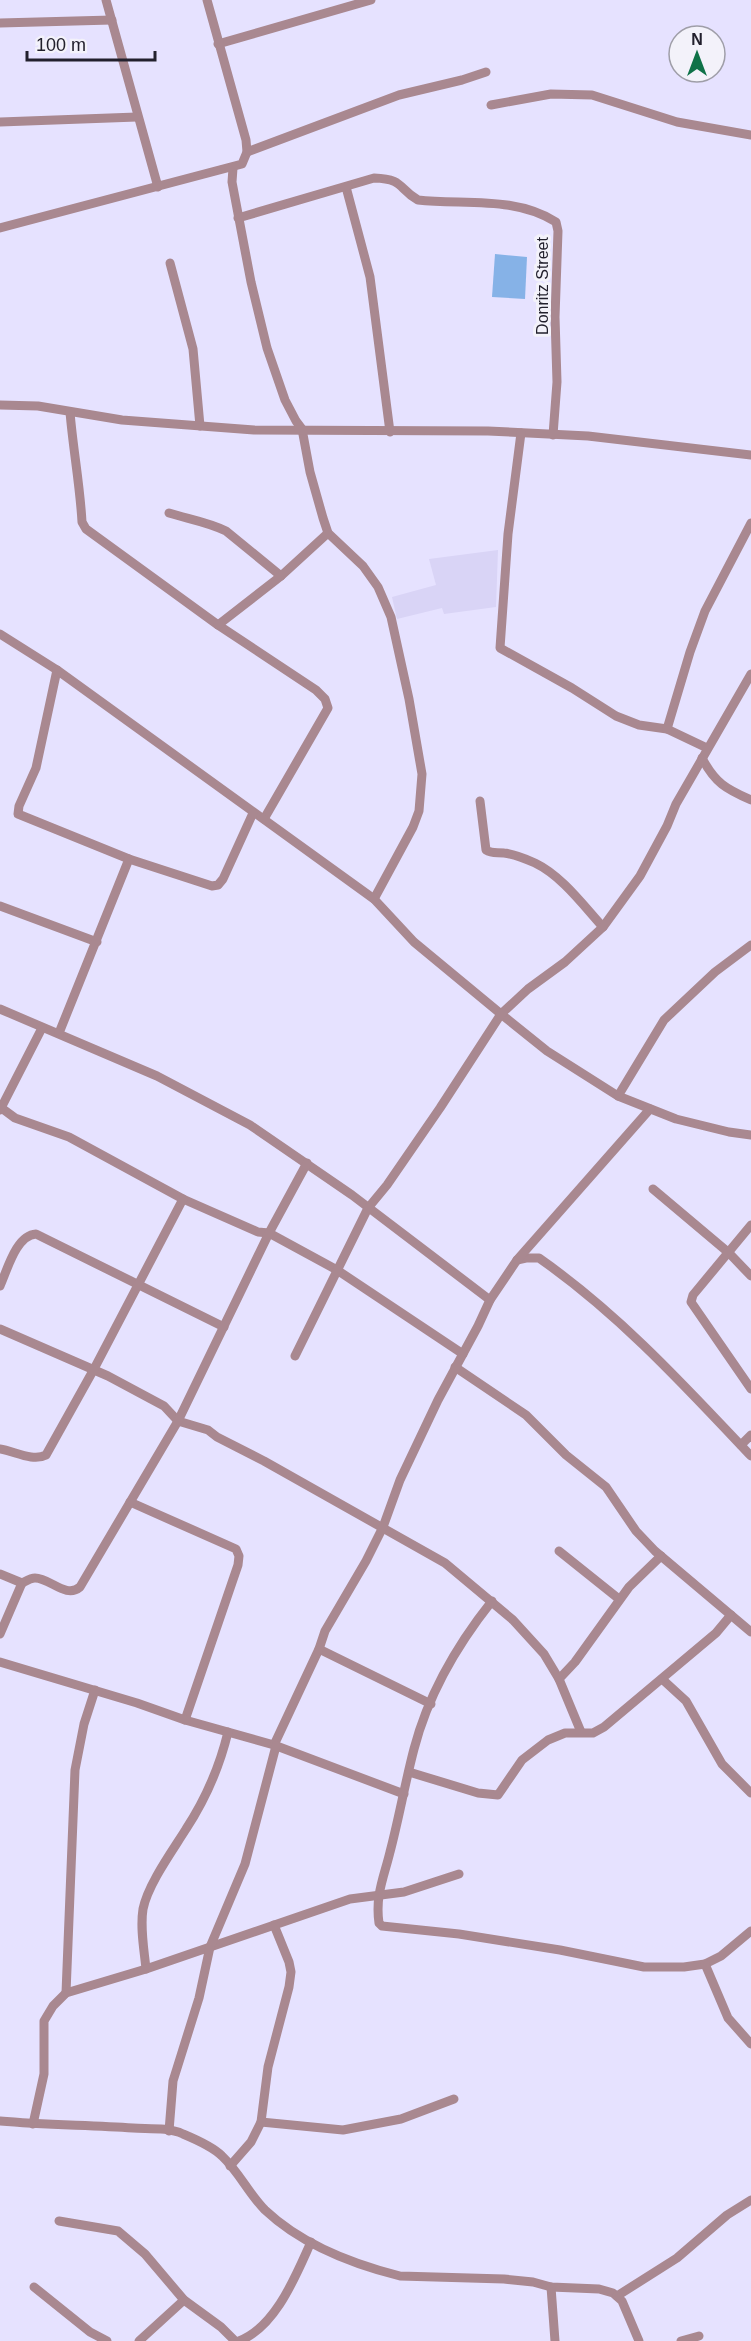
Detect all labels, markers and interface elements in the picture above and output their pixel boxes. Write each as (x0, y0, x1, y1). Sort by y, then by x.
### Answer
scale bar (27, 24, 154, 62)
north arrow (667, 24, 727, 84)
text: N (691, 31, 703, 48)
text: 100 m (36, 35, 86, 55)
street label: Donritz Street (534, 237, 551, 335)

